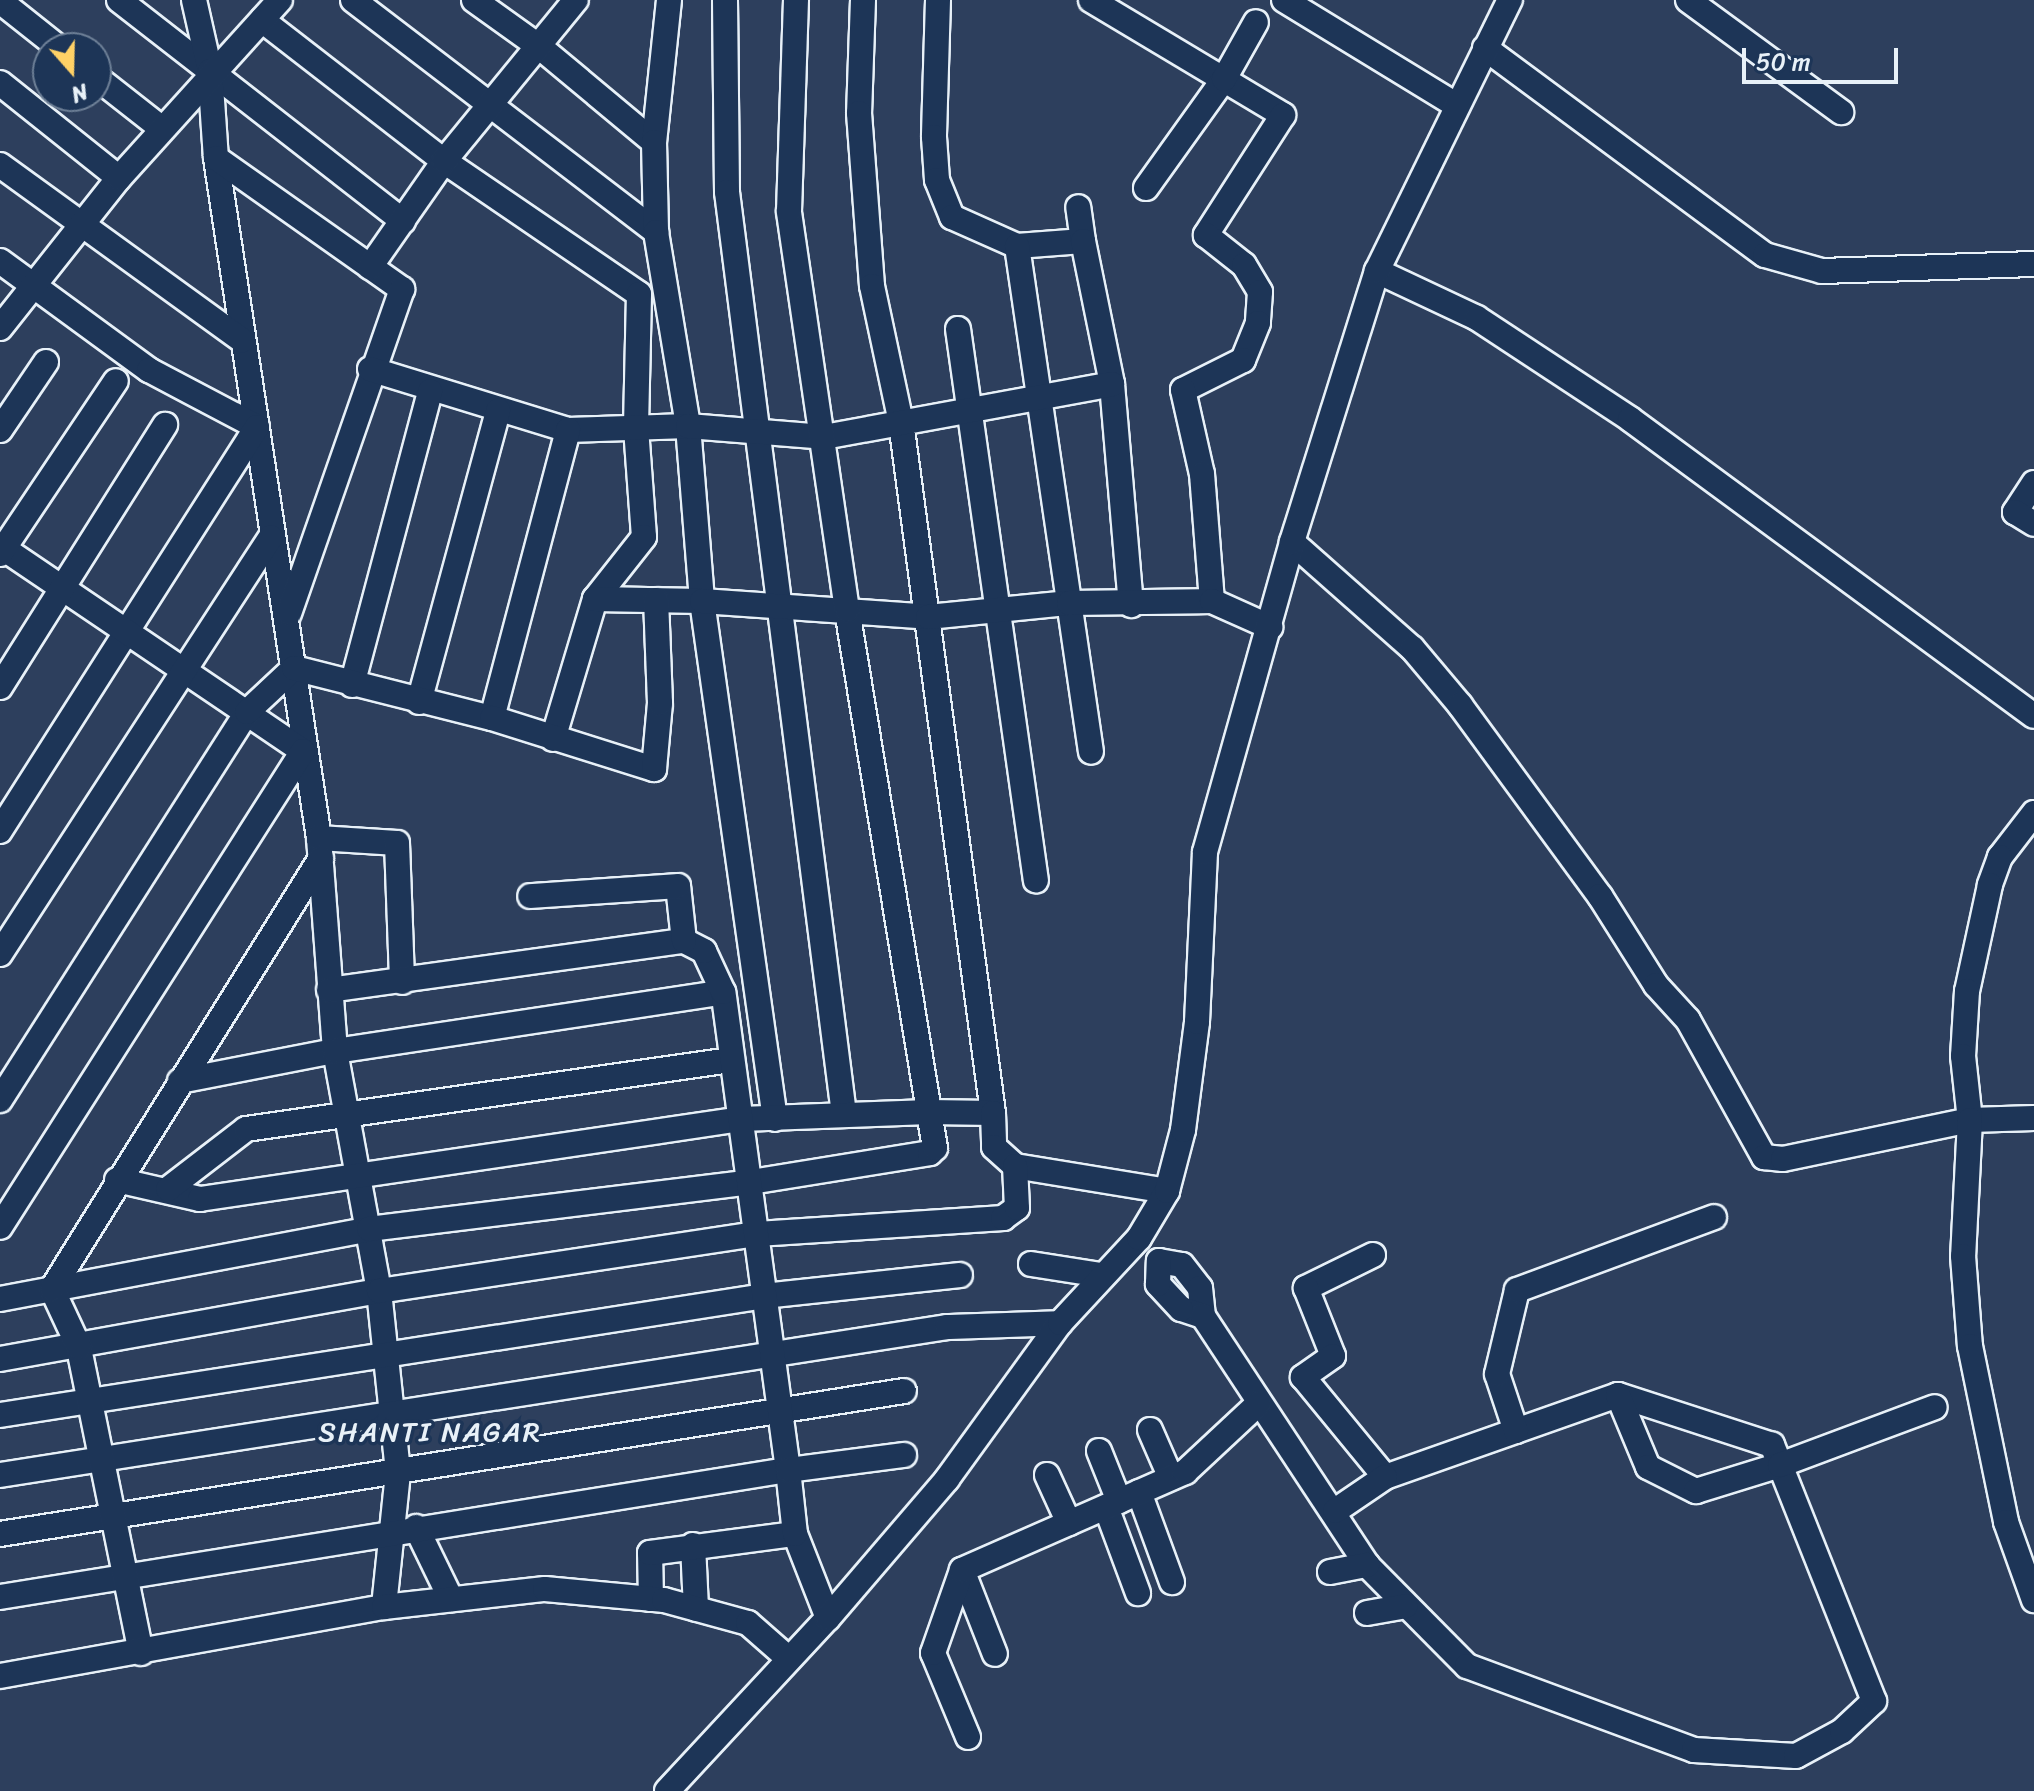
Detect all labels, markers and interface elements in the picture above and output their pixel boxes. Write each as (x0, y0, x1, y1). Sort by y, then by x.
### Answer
north arrow (32, 32, 112, 112)
scale bar (1746, 32, 1902, 82)
text: 50 m (1756, 41, 1811, 83)
text: N (66, 72, 94, 114)
district label: SHANTI NAGAR (319, 1415, 541, 1449)

